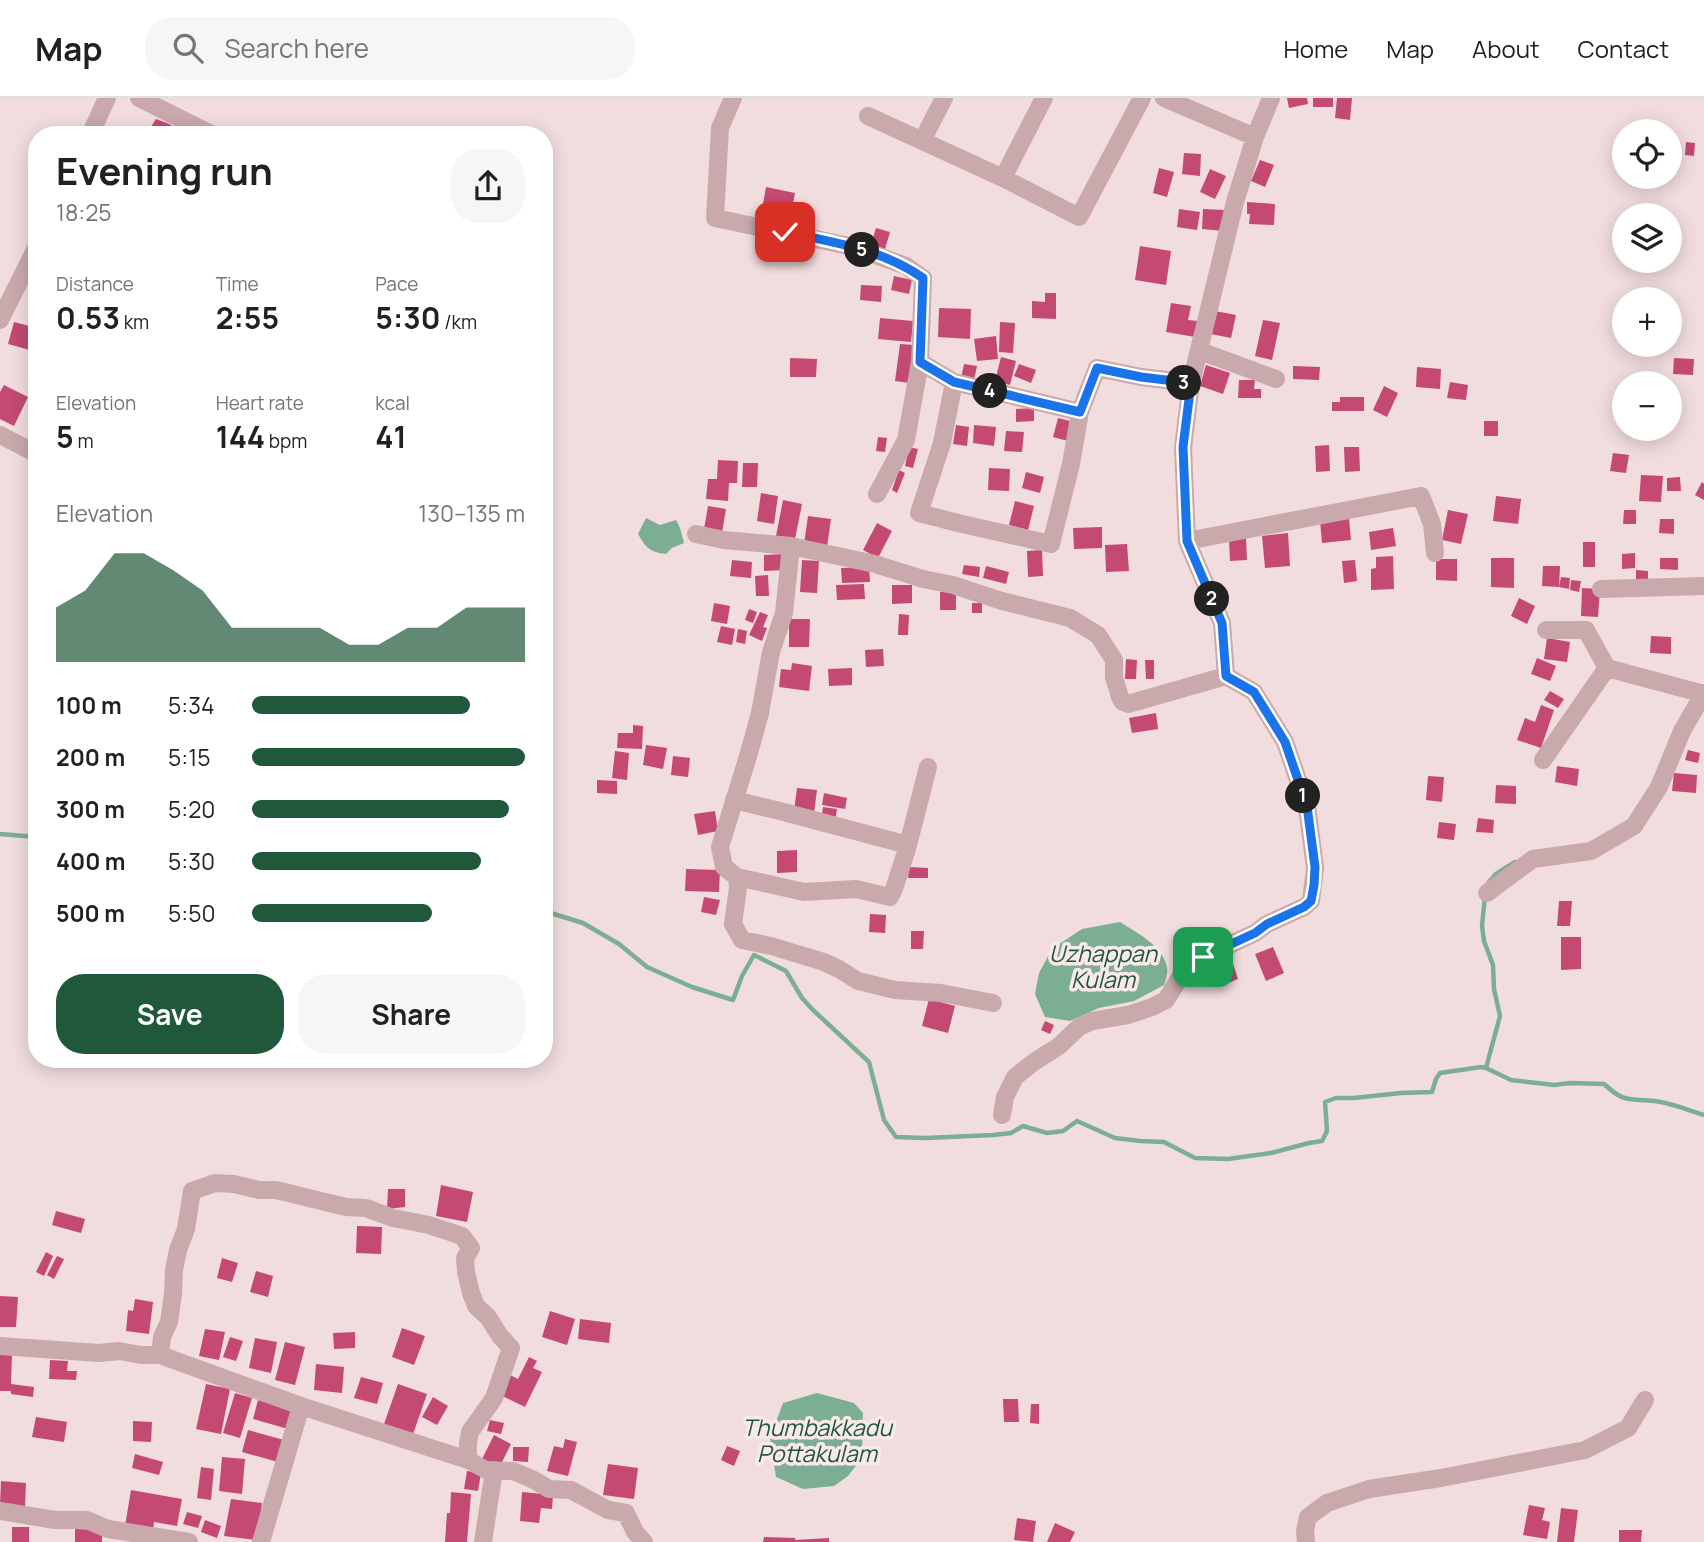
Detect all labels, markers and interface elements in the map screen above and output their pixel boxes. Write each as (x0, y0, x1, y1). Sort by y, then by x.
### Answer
search box (145, 17, 635, 80)
text: Map (35, 26, 103, 71)
icon: search (169, 29, 207, 67)
text: Search here (225, 30, 369, 66)
text: Home (1283, 32, 1348, 65)
text: Map (1386, 32, 1434, 65)
text: About (1472, 32, 1540, 65)
text: Contact (1578, 32, 1669, 65)
map controls (1612, 119, 1682, 441)
button: locate (1612, 119, 1682, 189)
text: Evening run (56, 144, 273, 196)
button: share (451, 149, 525, 223)
text: 18:25 (56, 196, 112, 228)
pin (755, 202, 815, 262)
button: layers (1612, 203, 1682, 273)
icon: check (766, 213, 804, 251)
pin: 5 (844, 232, 880, 268)
text: 5 (856, 236, 867, 262)
text: Distance (56, 271, 134, 297)
text: Time (216, 271, 259, 297)
text: Pace (375, 271, 418, 297)
button: + (1612, 287, 1682, 357)
text: 0.53 (56, 297, 120, 338)
text: 2:55 (216, 297, 279, 338)
text: 5:30 (375, 297, 440, 338)
text: km (120, 309, 149, 335)
text: /km (440, 309, 477, 335)
pin: 3 (1166, 366, 1202, 400)
text: 3 (1178, 369, 1189, 395)
button: − (1612, 371, 1682, 441)
pin: 4 (972, 374, 1007, 408)
text: 4 (984, 377, 995, 403)
text: Elevation (56, 390, 136, 416)
text: Heart rate (216, 390, 304, 416)
text: kcal (375, 390, 410, 416)
text: 5 (56, 416, 74, 457)
text: 144 (216, 416, 265, 457)
text: 41 (375, 416, 407, 457)
text: m (74, 428, 94, 454)
text: bpm (265, 428, 307, 454)
text: Elevation (56, 497, 153, 529)
text: 130–135 m (418, 497, 525, 529)
pin: 2 (1194, 582, 1230, 616)
text: 2 (1206, 585, 1217, 611)
text: 100 m (56, 689, 122, 721)
text: 5:34 (168, 689, 214, 721)
text: 200 m (56, 741, 125, 773)
text: 5:15 (168, 741, 210, 773)
pin: 1 (1286, 778, 1320, 814)
text: 1 (1298, 782, 1307, 808)
text: 300 m (56, 793, 125, 825)
text: 5:20 (168, 793, 215, 825)
text: 400 m (56, 845, 126, 877)
text: 5:30 (168, 845, 215, 877)
text: 500 m (56, 897, 125, 929)
text: 5:50 (168, 897, 215, 929)
pin (1173, 927, 1233, 987)
water label: Uzhappan Kulam (1049, 937, 1159, 995)
icon: arrive (1184, 938, 1222, 976)
button: Save (56, 974, 284, 1054)
button: Share (298, 974, 525, 1054)
water label: Thumbakkadu Pottakulam (742, 1411, 894, 1469)

